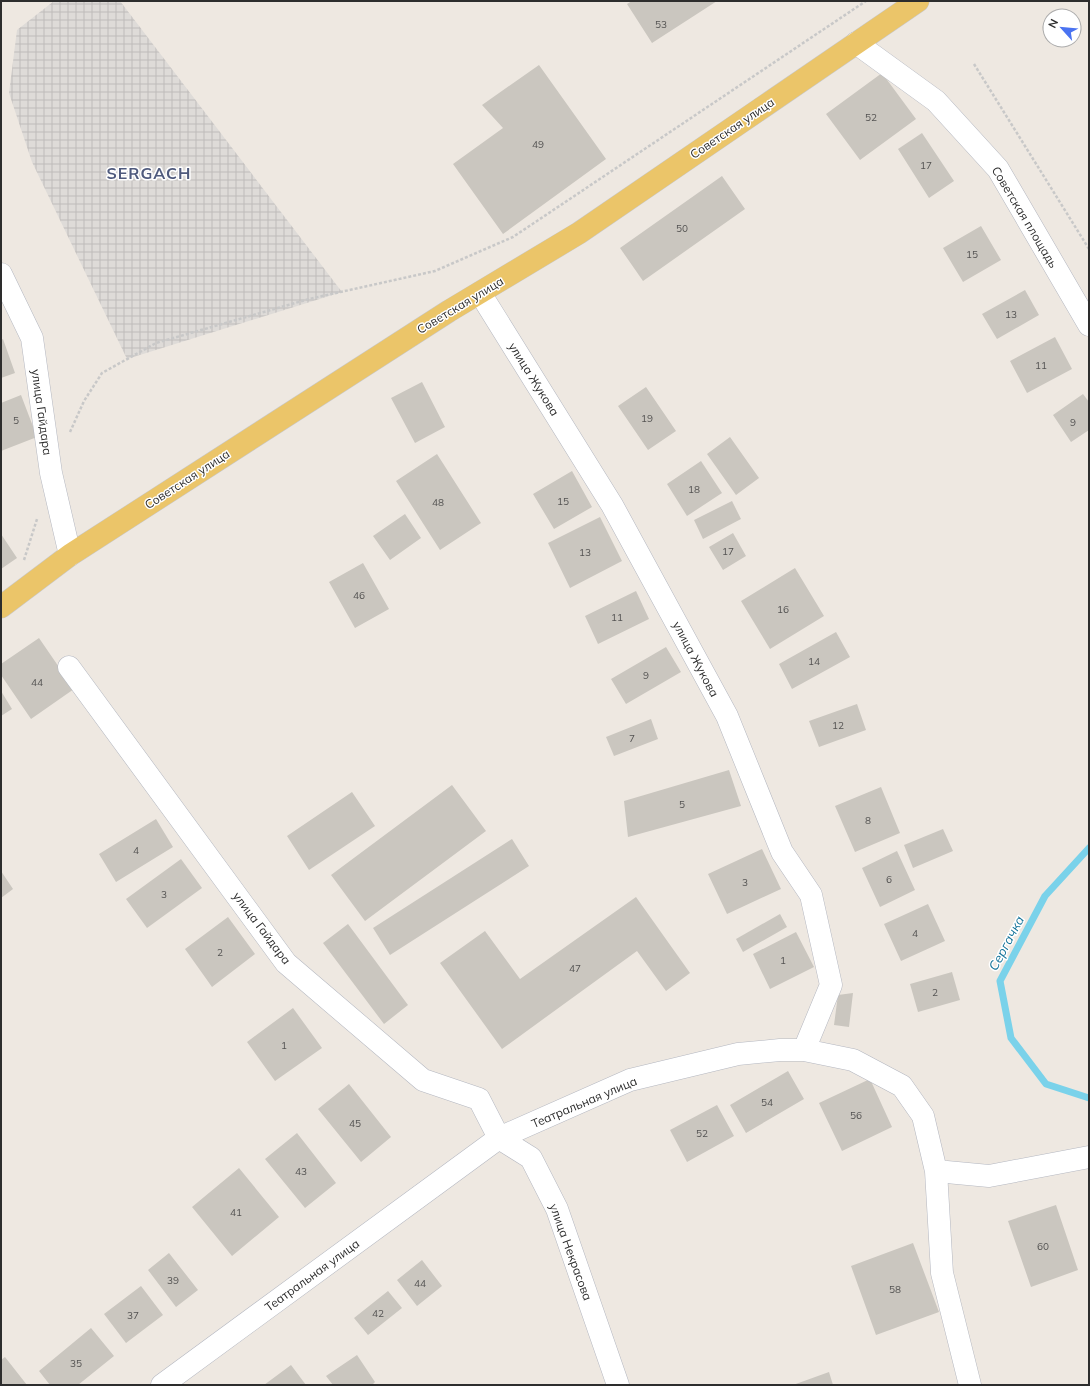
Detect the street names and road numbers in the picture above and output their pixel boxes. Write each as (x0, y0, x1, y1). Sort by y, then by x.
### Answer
street label: Советская улица (687, 94, 777, 162)
street label: Советская площадь (989, 163, 1061, 271)
street label: Советская улица (414, 273, 506, 337)
street label: улица Жукова (505, 340, 563, 418)
street label: улица Гайдара (29, 368, 55, 456)
street label: Советская улица (142, 446, 232, 512)
street label: улица Жукова (670, 619, 722, 699)
street label: улица Гайдара (230, 889, 294, 967)
street label: Театральная улица (529, 1073, 639, 1131)
street label: улица Некрасова (546, 1201, 596, 1303)
street label: Театральная улица (262, 1236, 362, 1314)

